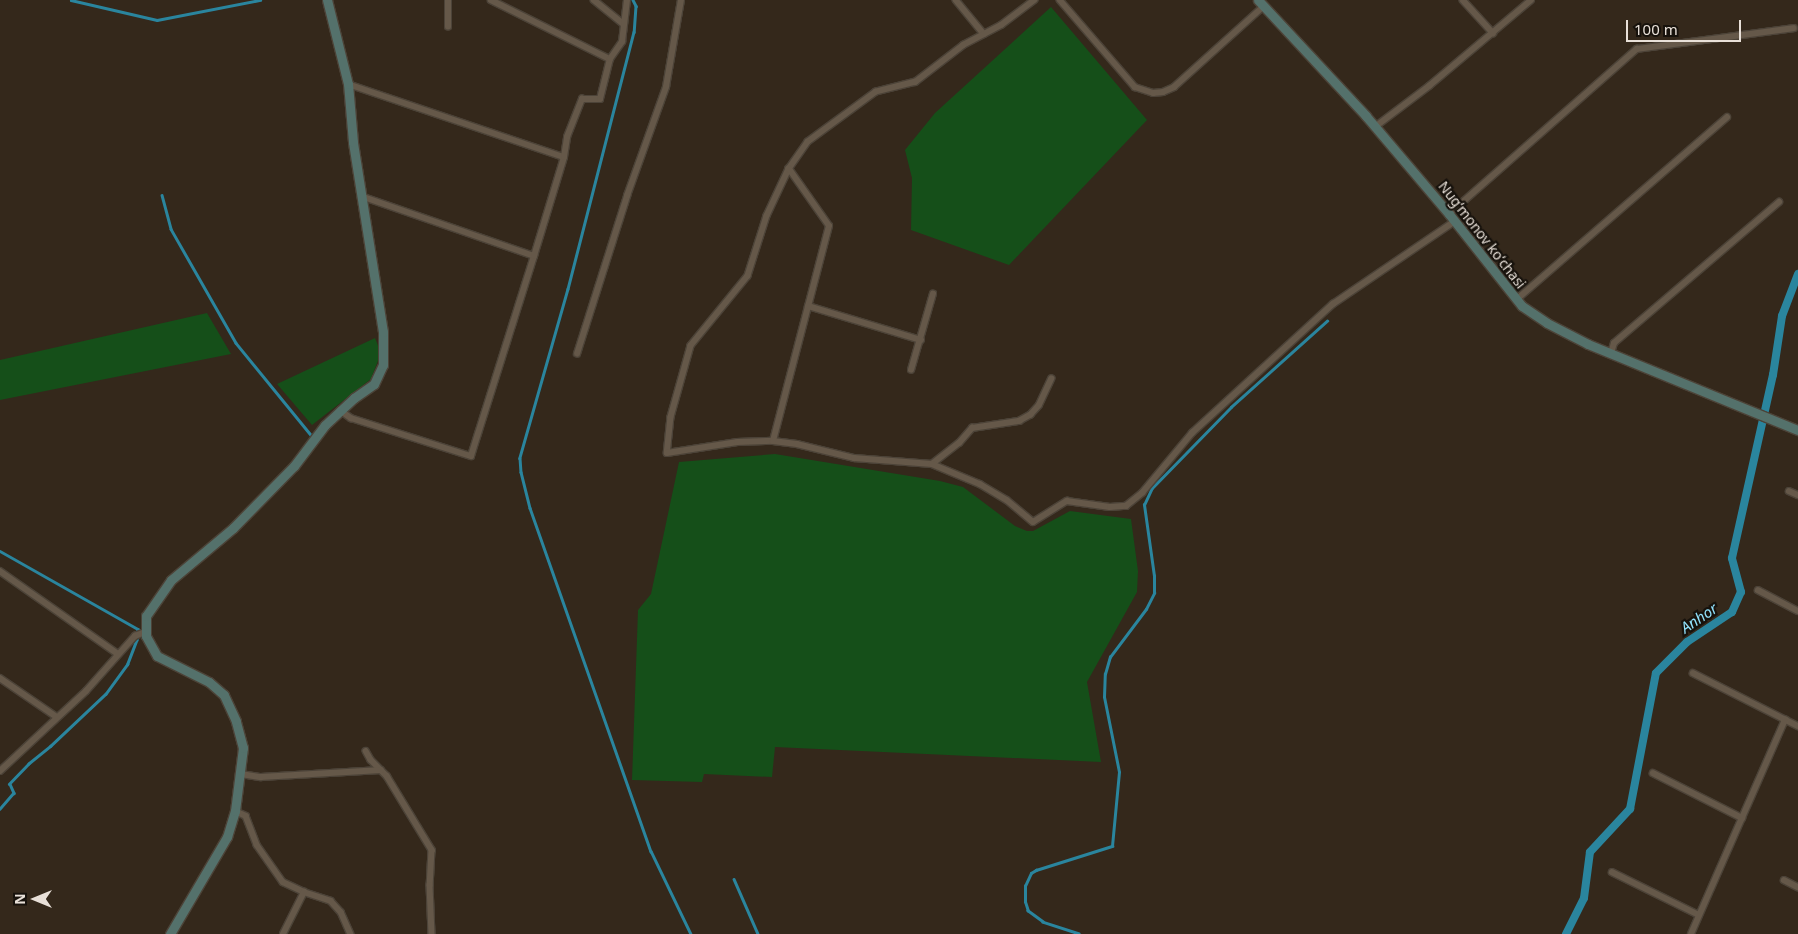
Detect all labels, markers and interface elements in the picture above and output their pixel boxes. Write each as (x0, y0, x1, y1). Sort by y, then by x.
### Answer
scale bar (1628, 10, 1743, 42)
text: 100 m (1634, 19, 1678, 39)
street label: Nugʻmonov koʻchasi (1435, 178, 1529, 292)
water label: Anhor (1677, 599, 1721, 637)
north arrow (10, 874, 60, 924)
text: N (10, 893, 29, 905)

